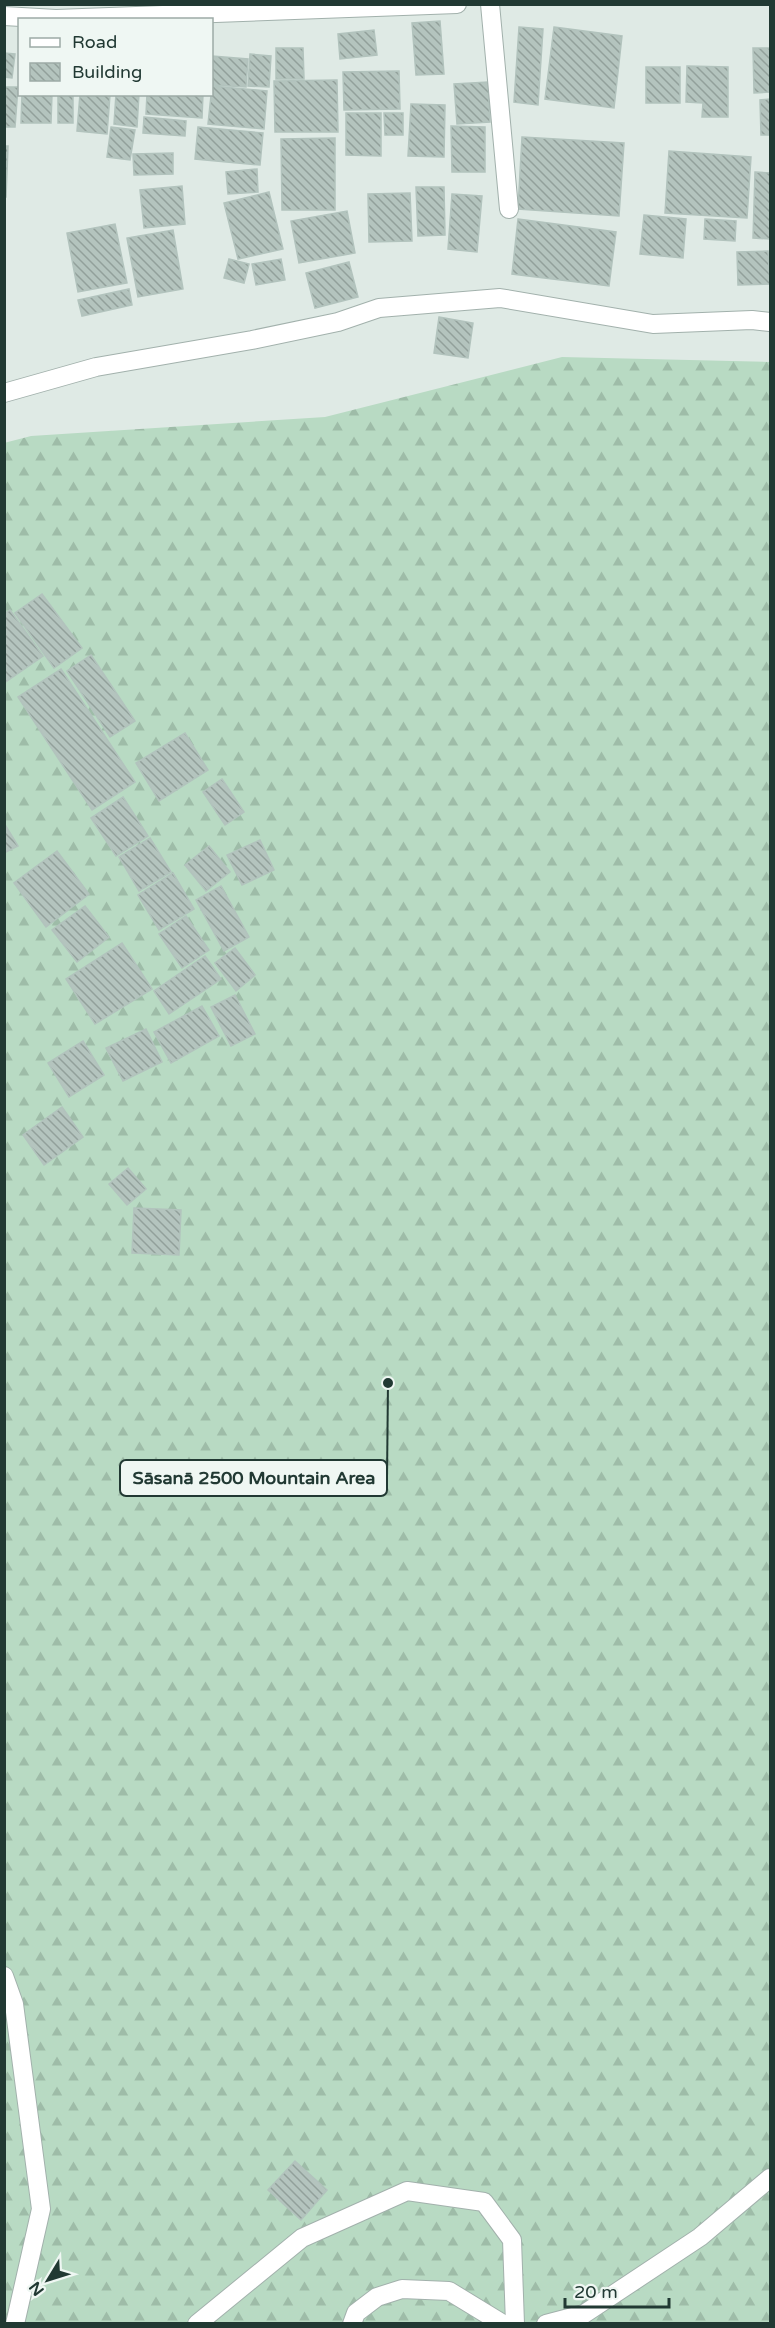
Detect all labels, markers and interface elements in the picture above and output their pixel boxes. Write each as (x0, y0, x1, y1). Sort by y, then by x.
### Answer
legend (18, 18, 213, 96)
text: Road (72, 31, 117, 53)
text: Building (72, 61, 142, 83)
callout: Sāsanā 2500 Mountain Area (120, 1460, 387, 1496)
text: Sāsanā 2500 Mountain Area (133, 1467, 375, 1489)
north arrow (18, 2250, 78, 2310)
scale bar (565, 2271, 668, 2309)
text: N (25, 2277, 49, 2300)
text: 20 m (574, 2281, 618, 2303)

